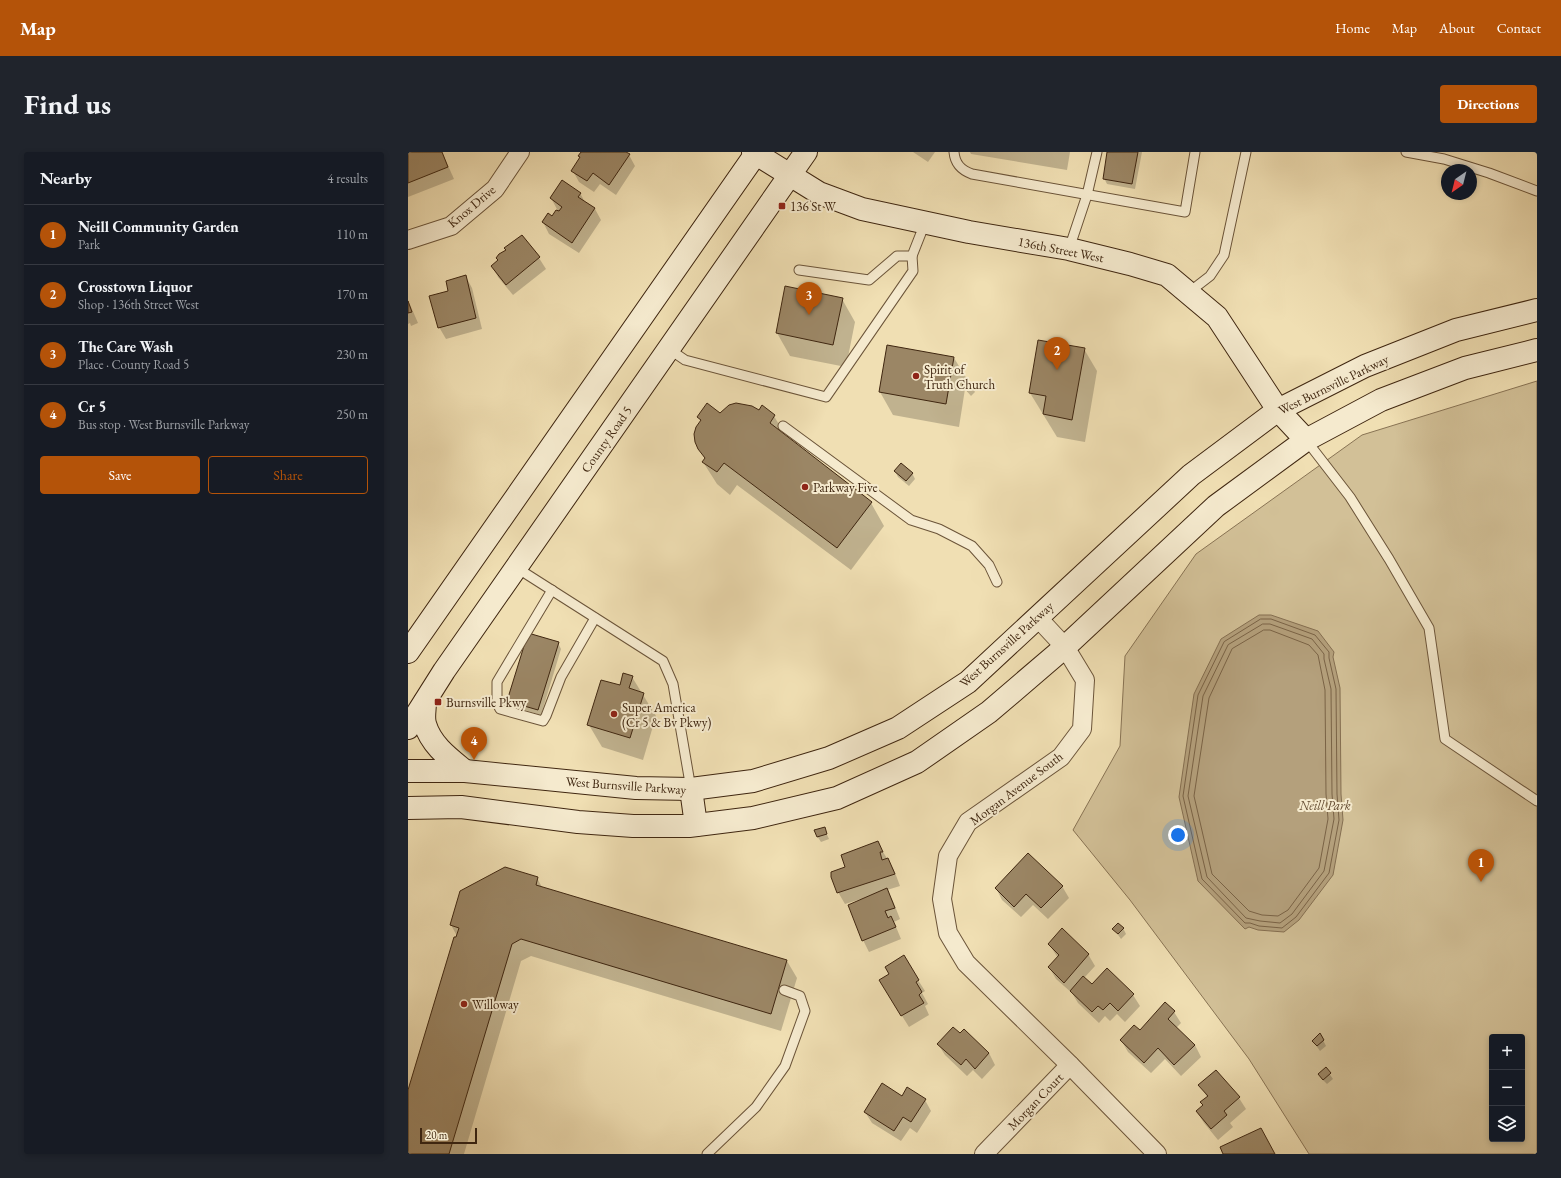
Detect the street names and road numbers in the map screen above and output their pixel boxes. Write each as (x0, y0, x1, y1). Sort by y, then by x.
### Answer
street label: Knox Drive (444, 181, 499, 231)
street label: 136th Street West (1016, 233, 1105, 266)
street label: West Burnsville Parkway (1275, 350, 1392, 419)
street label: County Road 5 (577, 403, 636, 476)
street label: West Burnsville Parkway (956, 597, 1057, 691)
street label: Morgan Avenue South (966, 748, 1067, 829)
street label: West Burnsville Parkway (565, 773, 687, 798)
street label: Morgan Court (1004, 1069, 1067, 1134)

